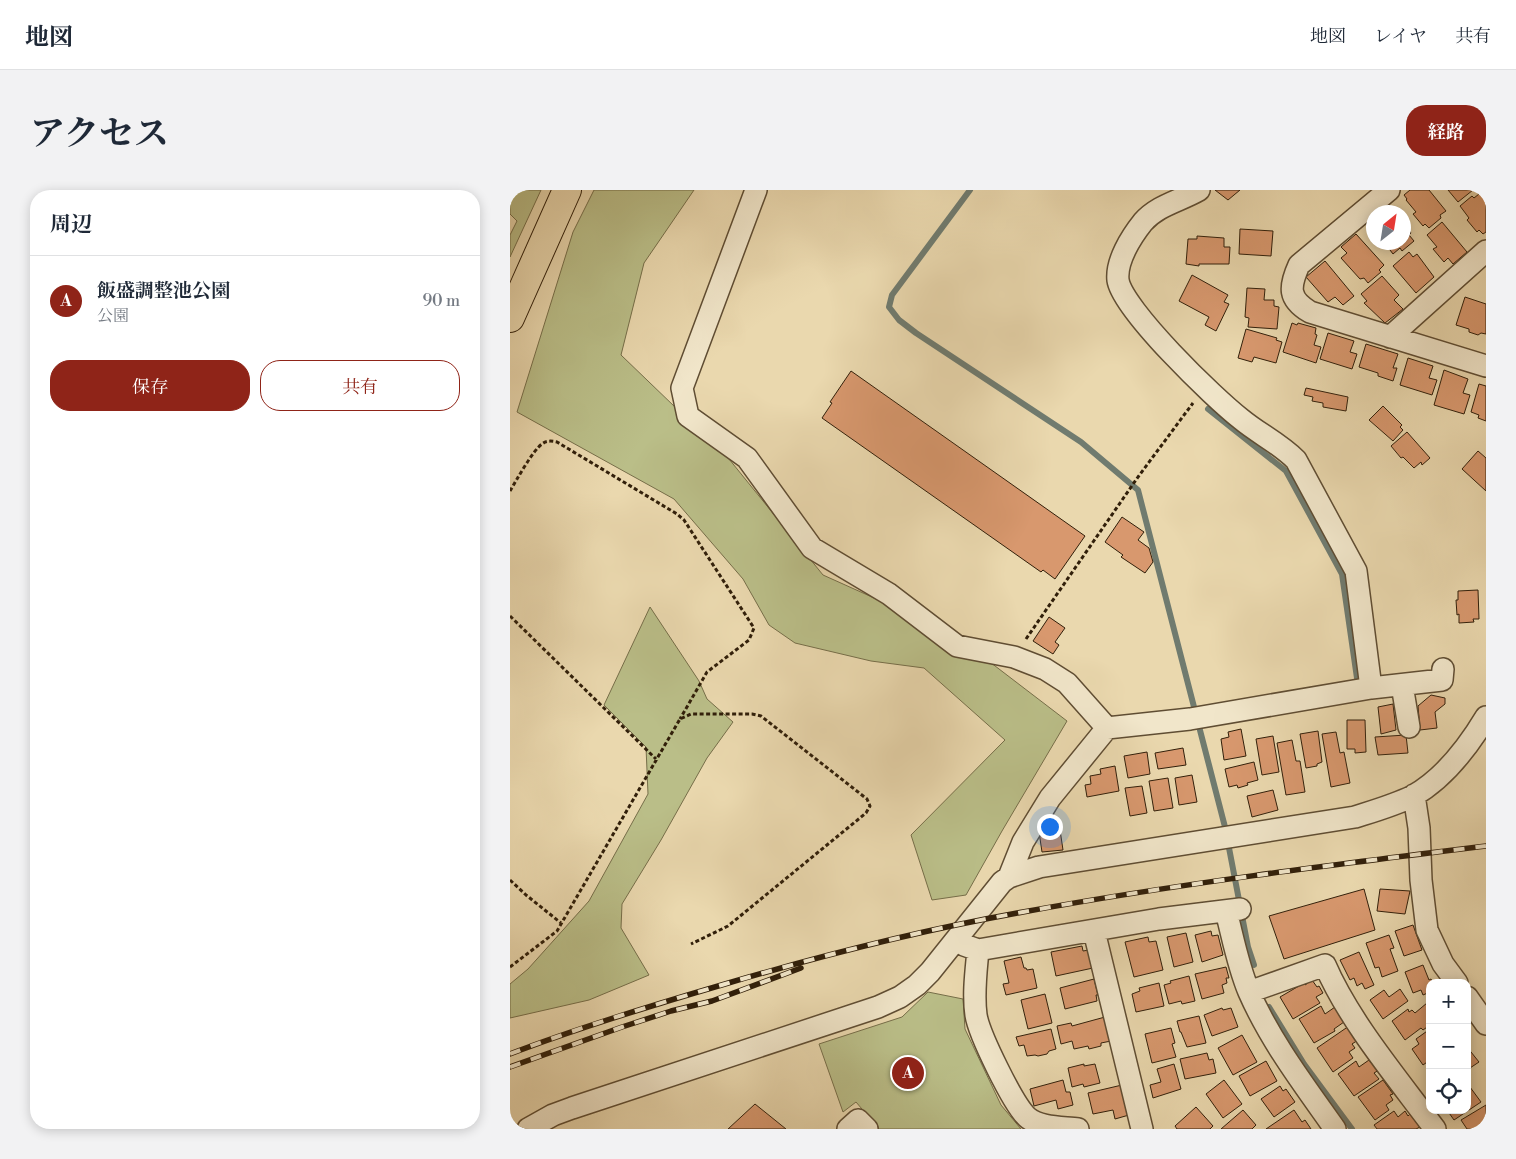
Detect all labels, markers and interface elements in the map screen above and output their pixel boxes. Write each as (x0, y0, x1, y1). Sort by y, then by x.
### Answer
text: 地図 (25, 23, 73, 53)
text: 地図 (1310, 25, 1346, 48)
text: レイヤ (1374, 25, 1427, 48)
text: 共有 (1455, 25, 1491, 48)
button: 経路 (1406, 105, 1486, 156)
text: アクセス (30, 113, 169, 156)
north arrow (1366, 205, 1411, 250)
text: 周辺 (50, 212, 92, 238)
text: 飯盛調整池公園 (97, 279, 230, 303)
text: A (60, 291, 72, 311)
text: 90 m (422, 291, 460, 311)
text: 公園 (97, 306, 129, 326)
button: 保存 (50, 360, 250, 411)
button: 共有 (260, 360, 460, 411)
your location (1037, 814, 1063, 840)
map controls (1426, 979, 1471, 1114)
button: + (1426, 979, 1471, 1024)
button: − (1426, 1024, 1471, 1069)
pin: A (892, 1054, 924, 1092)
button: locate (1426, 1069, 1471, 1114)

